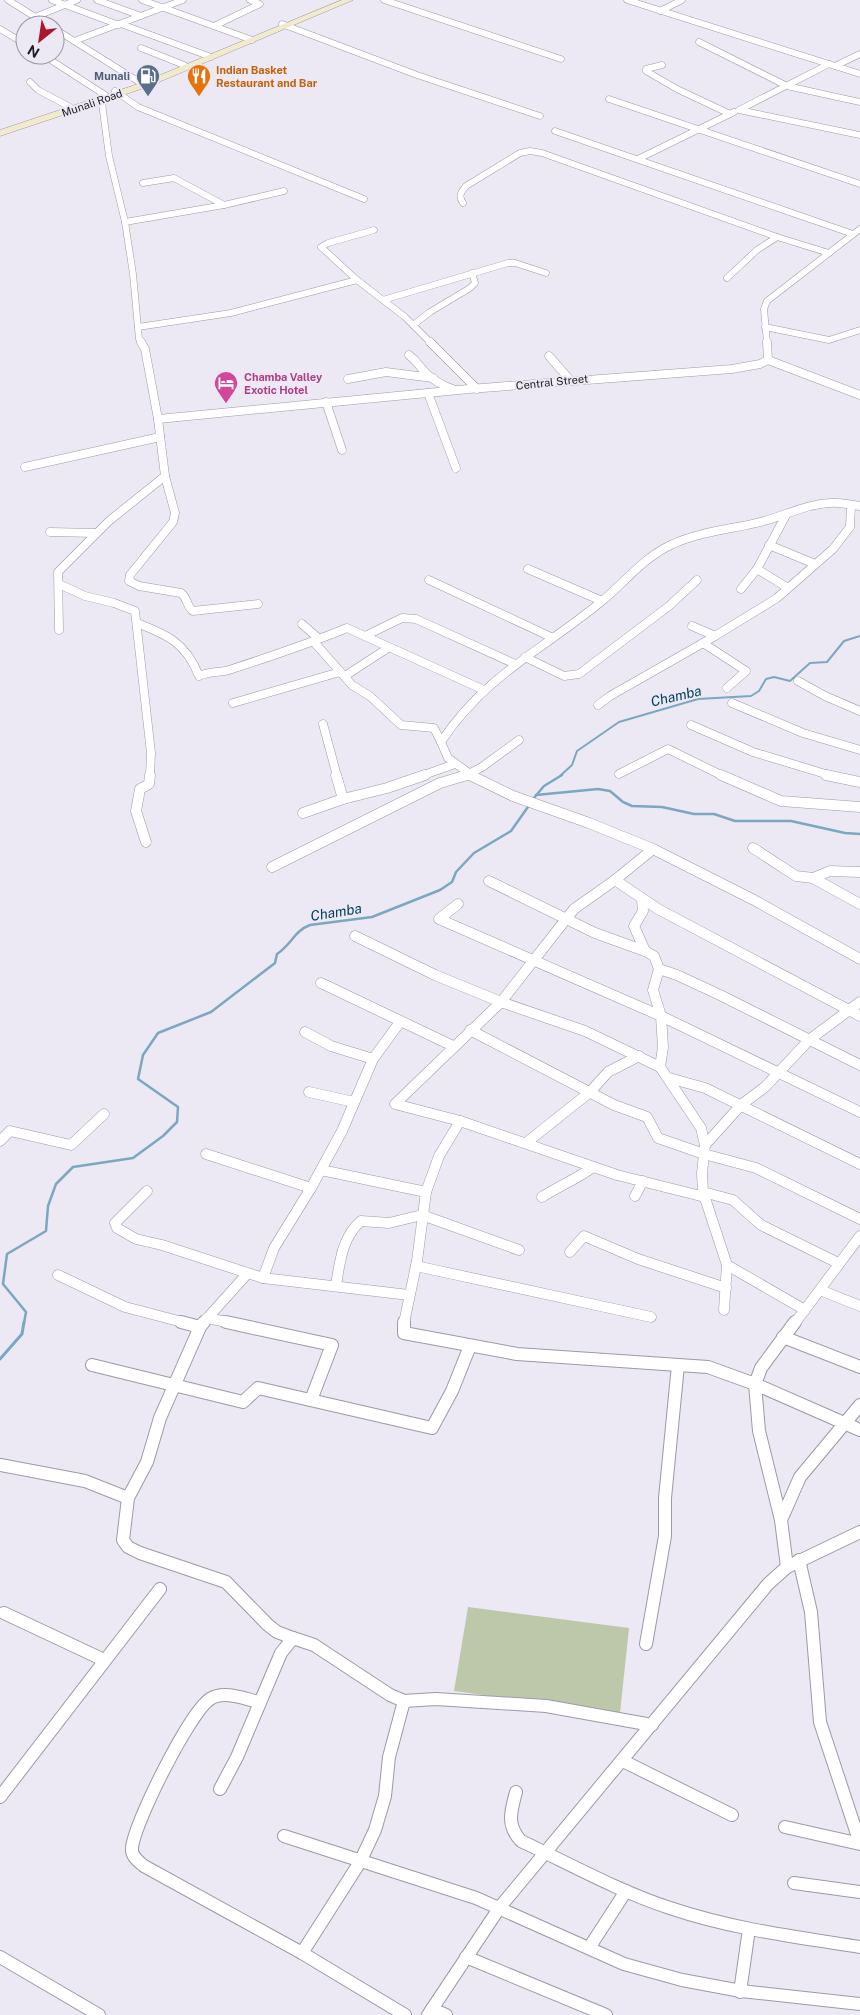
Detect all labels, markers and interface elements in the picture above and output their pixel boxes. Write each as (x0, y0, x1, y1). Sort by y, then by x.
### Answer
north arrow (15, 15, 65, 65)
text: N (25, 42, 42, 61)
fuel station icon: Munali (135, 63, 161, 97)
restaurant icon: Indian Basket Restaurant and Bar (186, 63, 212, 97)
place label: Indian Basket Restaurant and Bar (216, 64, 318, 89)
place label: Munali (94, 70, 130, 82)
street label: Munali Road (60, 87, 124, 119)
hotel icon: Chamba Valley Exotic Hotel (213, 370, 239, 404)
place label: Chamba Valley Exotic Hotel (244, 371, 323, 396)
street label: Central Street (515, 372, 589, 392)
water label: Chamba (649, 682, 703, 710)
water label: Chamba (309, 900, 363, 924)

